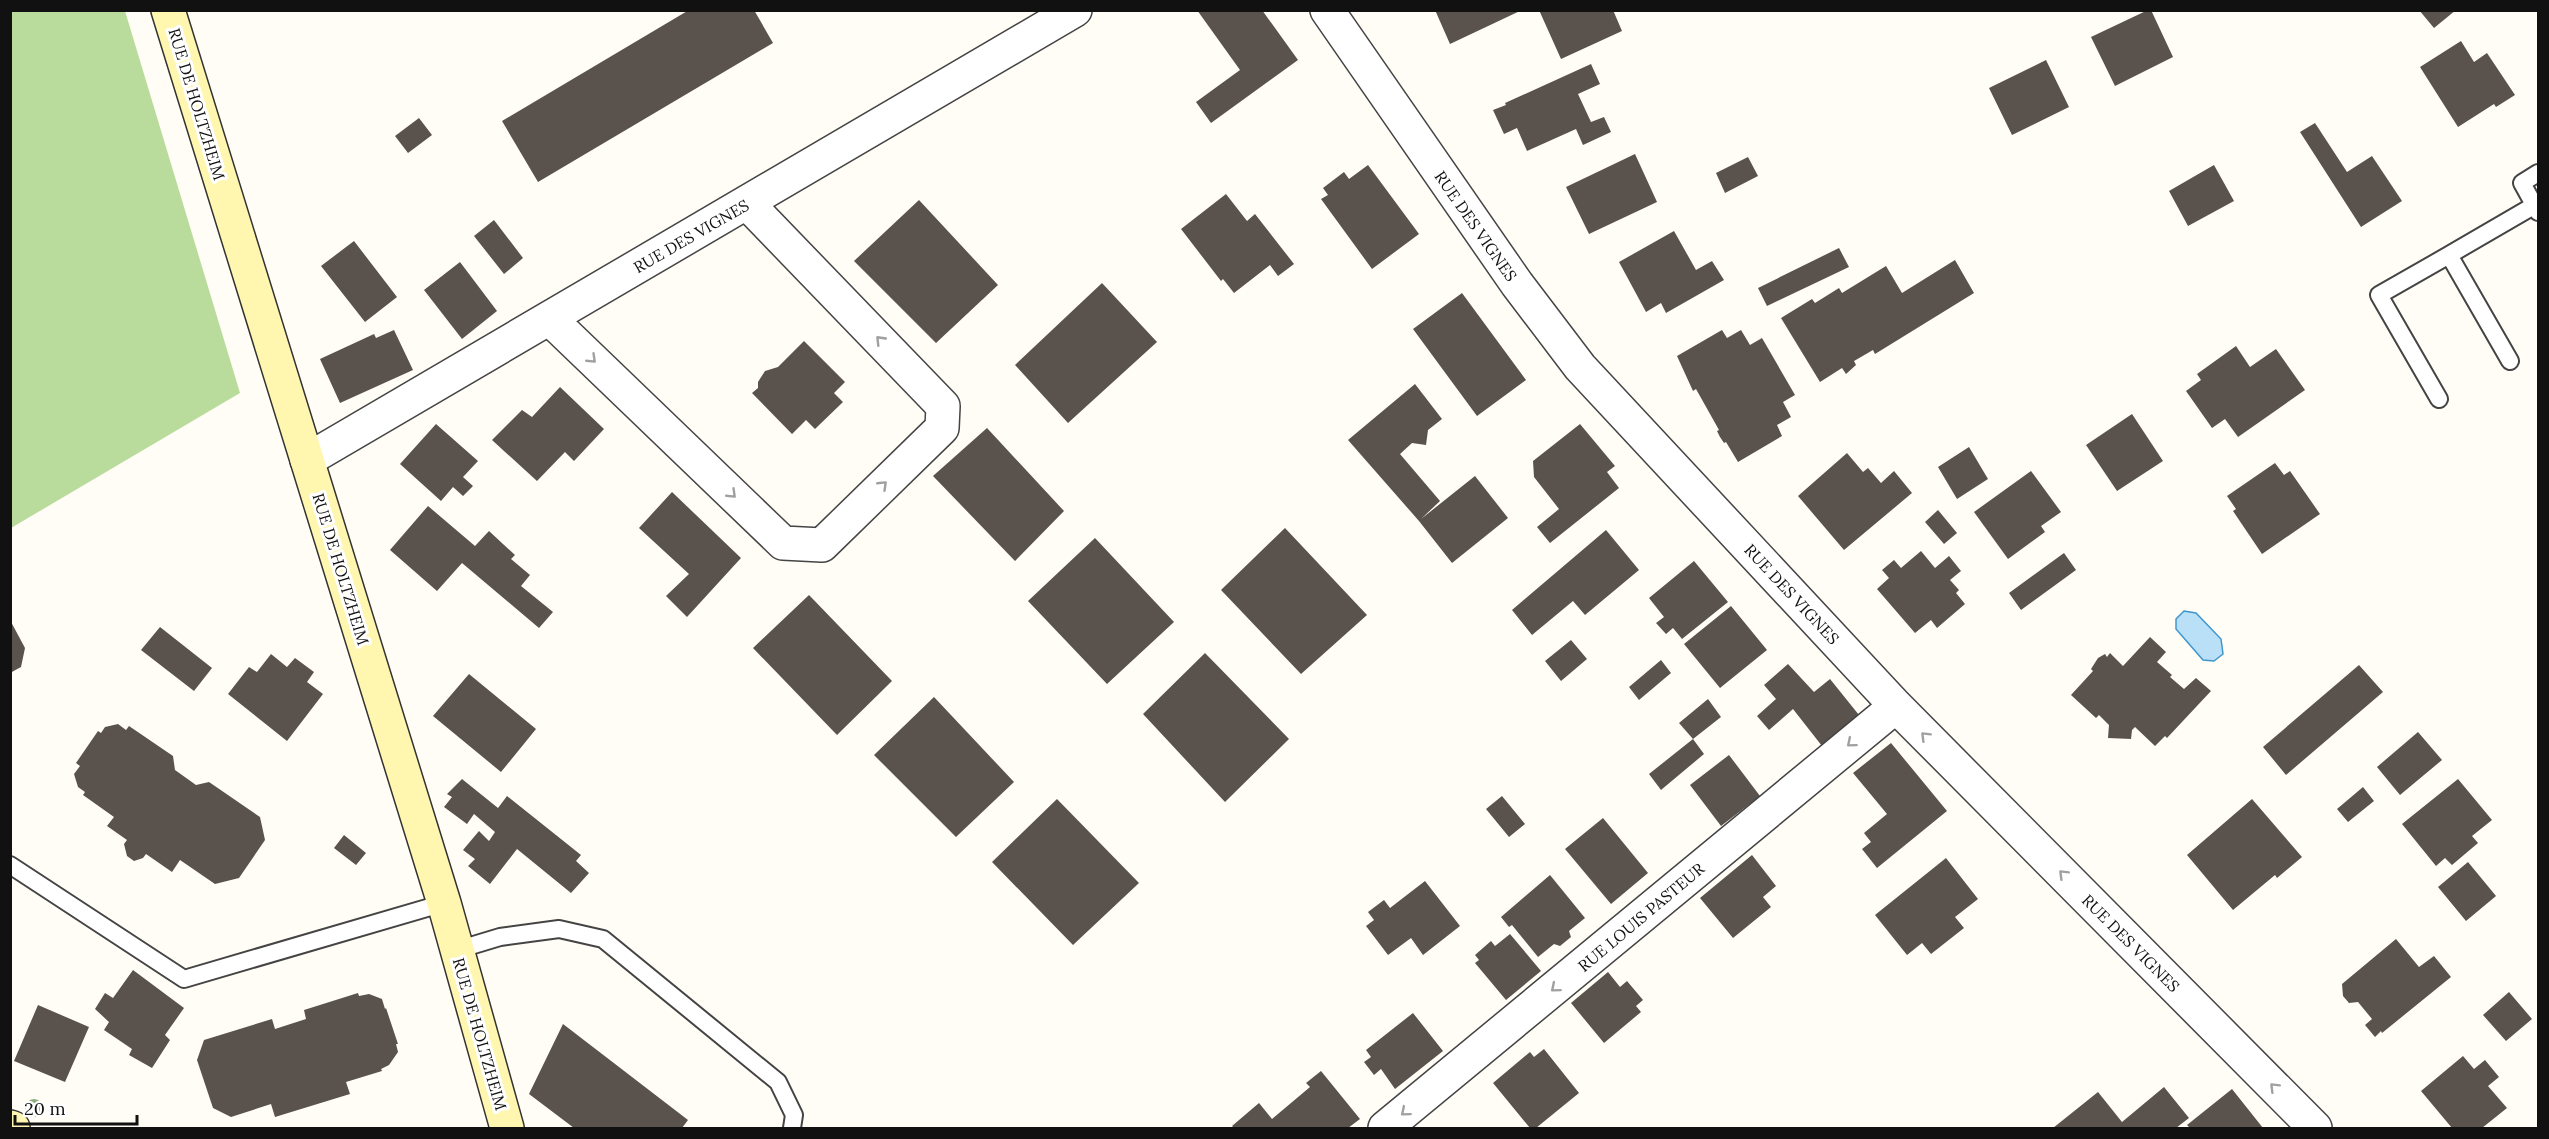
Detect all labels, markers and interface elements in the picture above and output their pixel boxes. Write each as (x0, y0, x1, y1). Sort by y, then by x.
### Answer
street label: RUE DE HOLTZHEIM (164, 26, 230, 183)
street label: RUE DES VIGNES (1430, 167, 1522, 285)
street label: RUE DES VIGNES (630, 195, 752, 277)
one-way arrow (876, 337, 887, 347)
one-way arrow (585, 352, 595, 363)
one-way arrow (877, 481, 887, 492)
one-way arrow (726, 487, 736, 498)
street label: RUE DE HOLTZHEIM (308, 491, 374, 648)
street label: RUE DES VIGNES (1740, 540, 1844, 648)
one-way arrow (1922, 732, 1933, 743)
one-way arrow (1847, 736, 1858, 747)
street label: RUE LOUIS PASTEUR (1574, 858, 1709, 976)
one-way arrow (2059, 871, 2070, 882)
street label: RUE DES VIGNES (2078, 890, 2184, 996)
street label: RUE DE HOLTZHEIM (449, 955, 511, 1113)
one-way arrow (1551, 981, 1562, 992)
one-way arrow (2271, 1083, 2281, 1094)
scale bar (15, 1088, 136, 1126)
text: 20 m (24, 1097, 66, 1120)
one-way arrow (1401, 1105, 1412, 1116)

